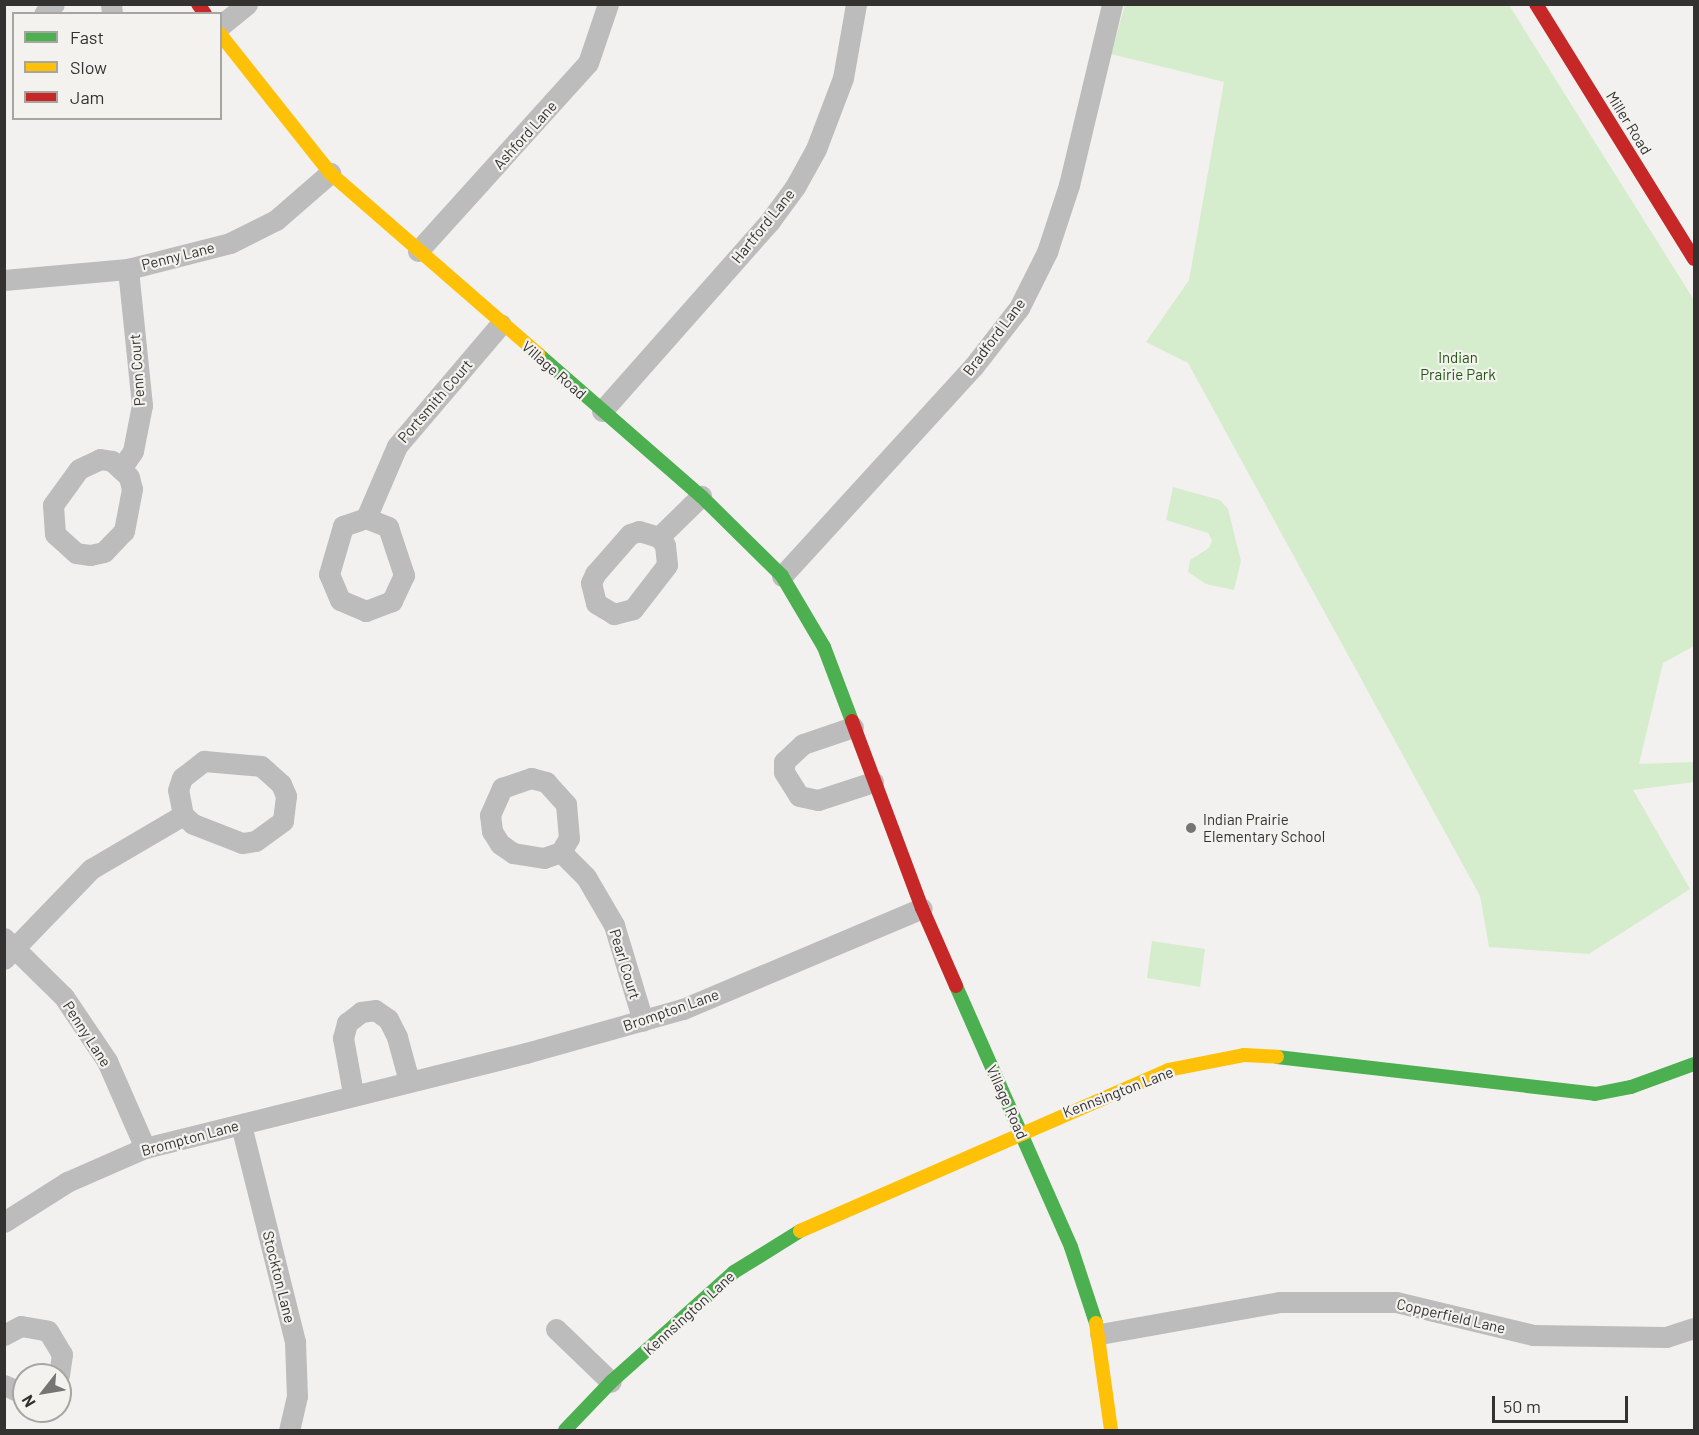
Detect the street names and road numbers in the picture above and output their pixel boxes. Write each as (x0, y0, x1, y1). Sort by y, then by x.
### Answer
street label: Miller Road (1603, 88, 1655, 158)
street label: Ashford Lane (490, 97, 560, 173)
street label: Hartford Lane (728, 185, 798, 267)
street label: Penny Lane (140, 238, 216, 274)
street label: Bradford Lane (959, 295, 1029, 379)
street label: Penn Court (126, 333, 148, 407)
street label: Village Road (518, 337, 590, 403)
street label: Portsmith Court (394, 356, 476, 446)
street label: Pearl Court (606, 927, 644, 1001)
street label: Brompton Lane (621, 985, 721, 1035)
street label: Penny Lane (59, 998, 115, 1070)
street label: Village Road (983, 1062, 1031, 1142)
street label: Kennsington Lane (1060, 1063, 1176, 1121)
street label: Brompton Lane (139, 1116, 241, 1160)
street label: Stockton Lane (259, 1229, 299, 1325)
street label: Kennsington Lane (640, 1267, 738, 1359)
street label: Copperfield Lane (1395, 1295, 1507, 1337)

